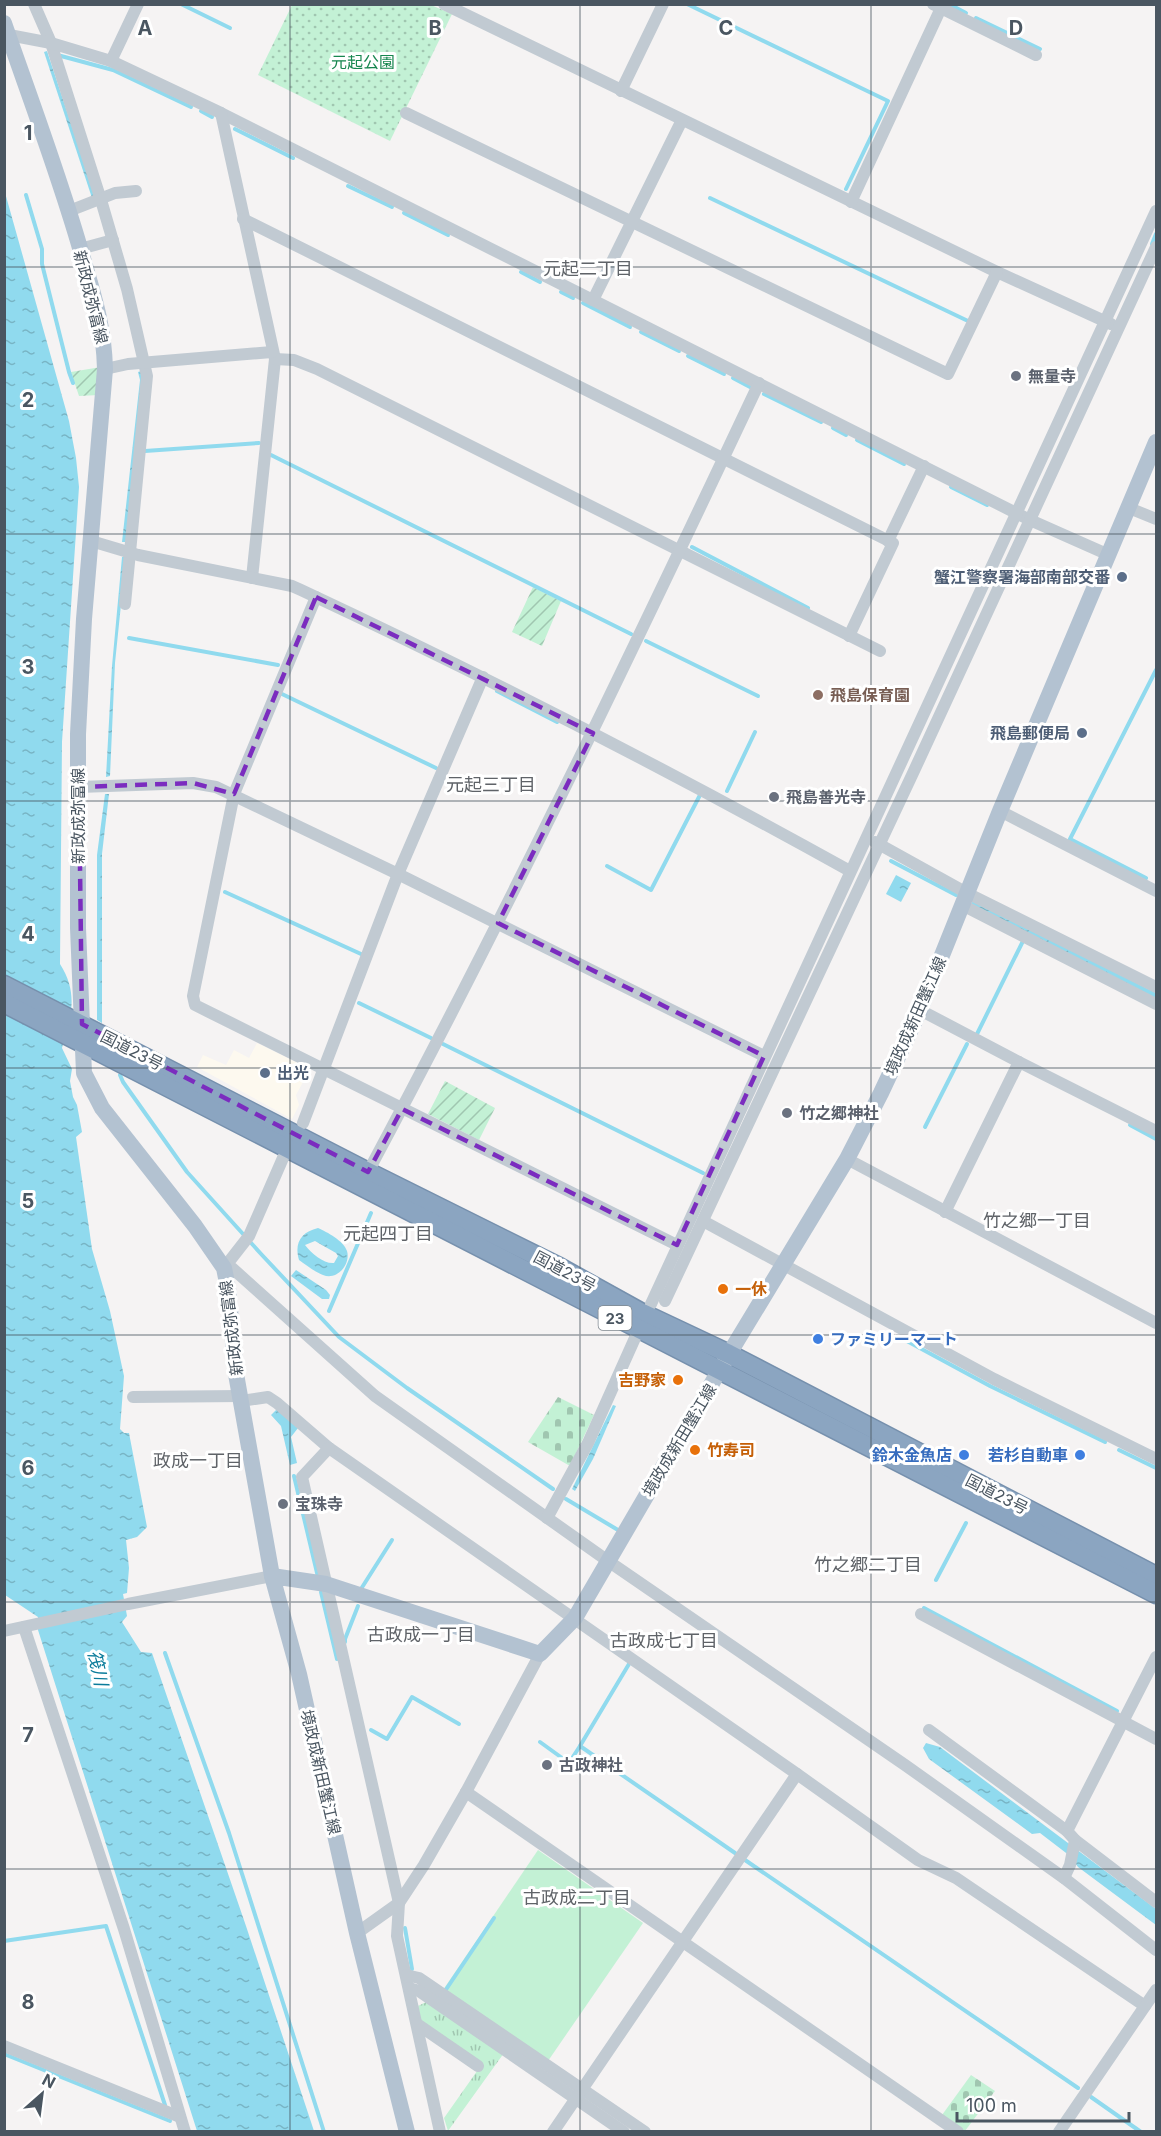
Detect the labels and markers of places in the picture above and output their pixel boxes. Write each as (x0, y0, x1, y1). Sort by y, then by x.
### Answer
place label: 無量寺 (1028, 366, 1076, 386)
marker: 無量寺 (1009, 369, 1023, 383)
place label: 蟹江警察署海部南部交番 (934, 567, 1110, 587)
marker: 蟹江警察署海部南部交番 (1115, 570, 1129, 584)
place label: 飛島保育園 (830, 685, 910, 705)
marker: 飛島保育園 (811, 688, 825, 702)
place label: 飛島郵便局 (990, 723, 1070, 743)
marker: 飛島郵便局 (1075, 726, 1089, 740)
place label: 飛島善光寺 (786, 787, 866, 807)
marker: 飛島善光寺 (767, 790, 781, 804)
place label: 出光 (277, 1063, 309, 1083)
marker: 出光 (258, 1066, 272, 1080)
place label: 竹之郷神社 (799, 1103, 879, 1123)
marker: 竹之郷神社 (780, 1106, 794, 1120)
place label: 一休 (735, 1279, 767, 1299)
marker: 一休 (716, 1282, 730, 1296)
place label: ファミリーマート (830, 1329, 958, 1349)
marker: ファミリーマート (811, 1332, 825, 1346)
place label: 吉野家 (618, 1370, 666, 1390)
marker: 吉野家 (671, 1373, 685, 1387)
place label: 竹寿司 (707, 1440, 755, 1460)
marker: 竹寿司 (688, 1443, 702, 1457)
place label: 鈴木金魚店 (872, 1445, 952, 1465)
place label: 若杉自動車 (988, 1445, 1068, 1465)
marker: 鈴木金魚店 (957, 1448, 971, 1462)
marker: 若杉自動車 (1073, 1448, 1087, 1462)
place label: 宝珠寺 (295, 1494, 343, 1514)
marker: 宝珠寺 (276, 1497, 290, 1511)
place label: 古政神社 (559, 1755, 623, 1775)
marker: 古政神社 (540, 1758, 554, 1772)

